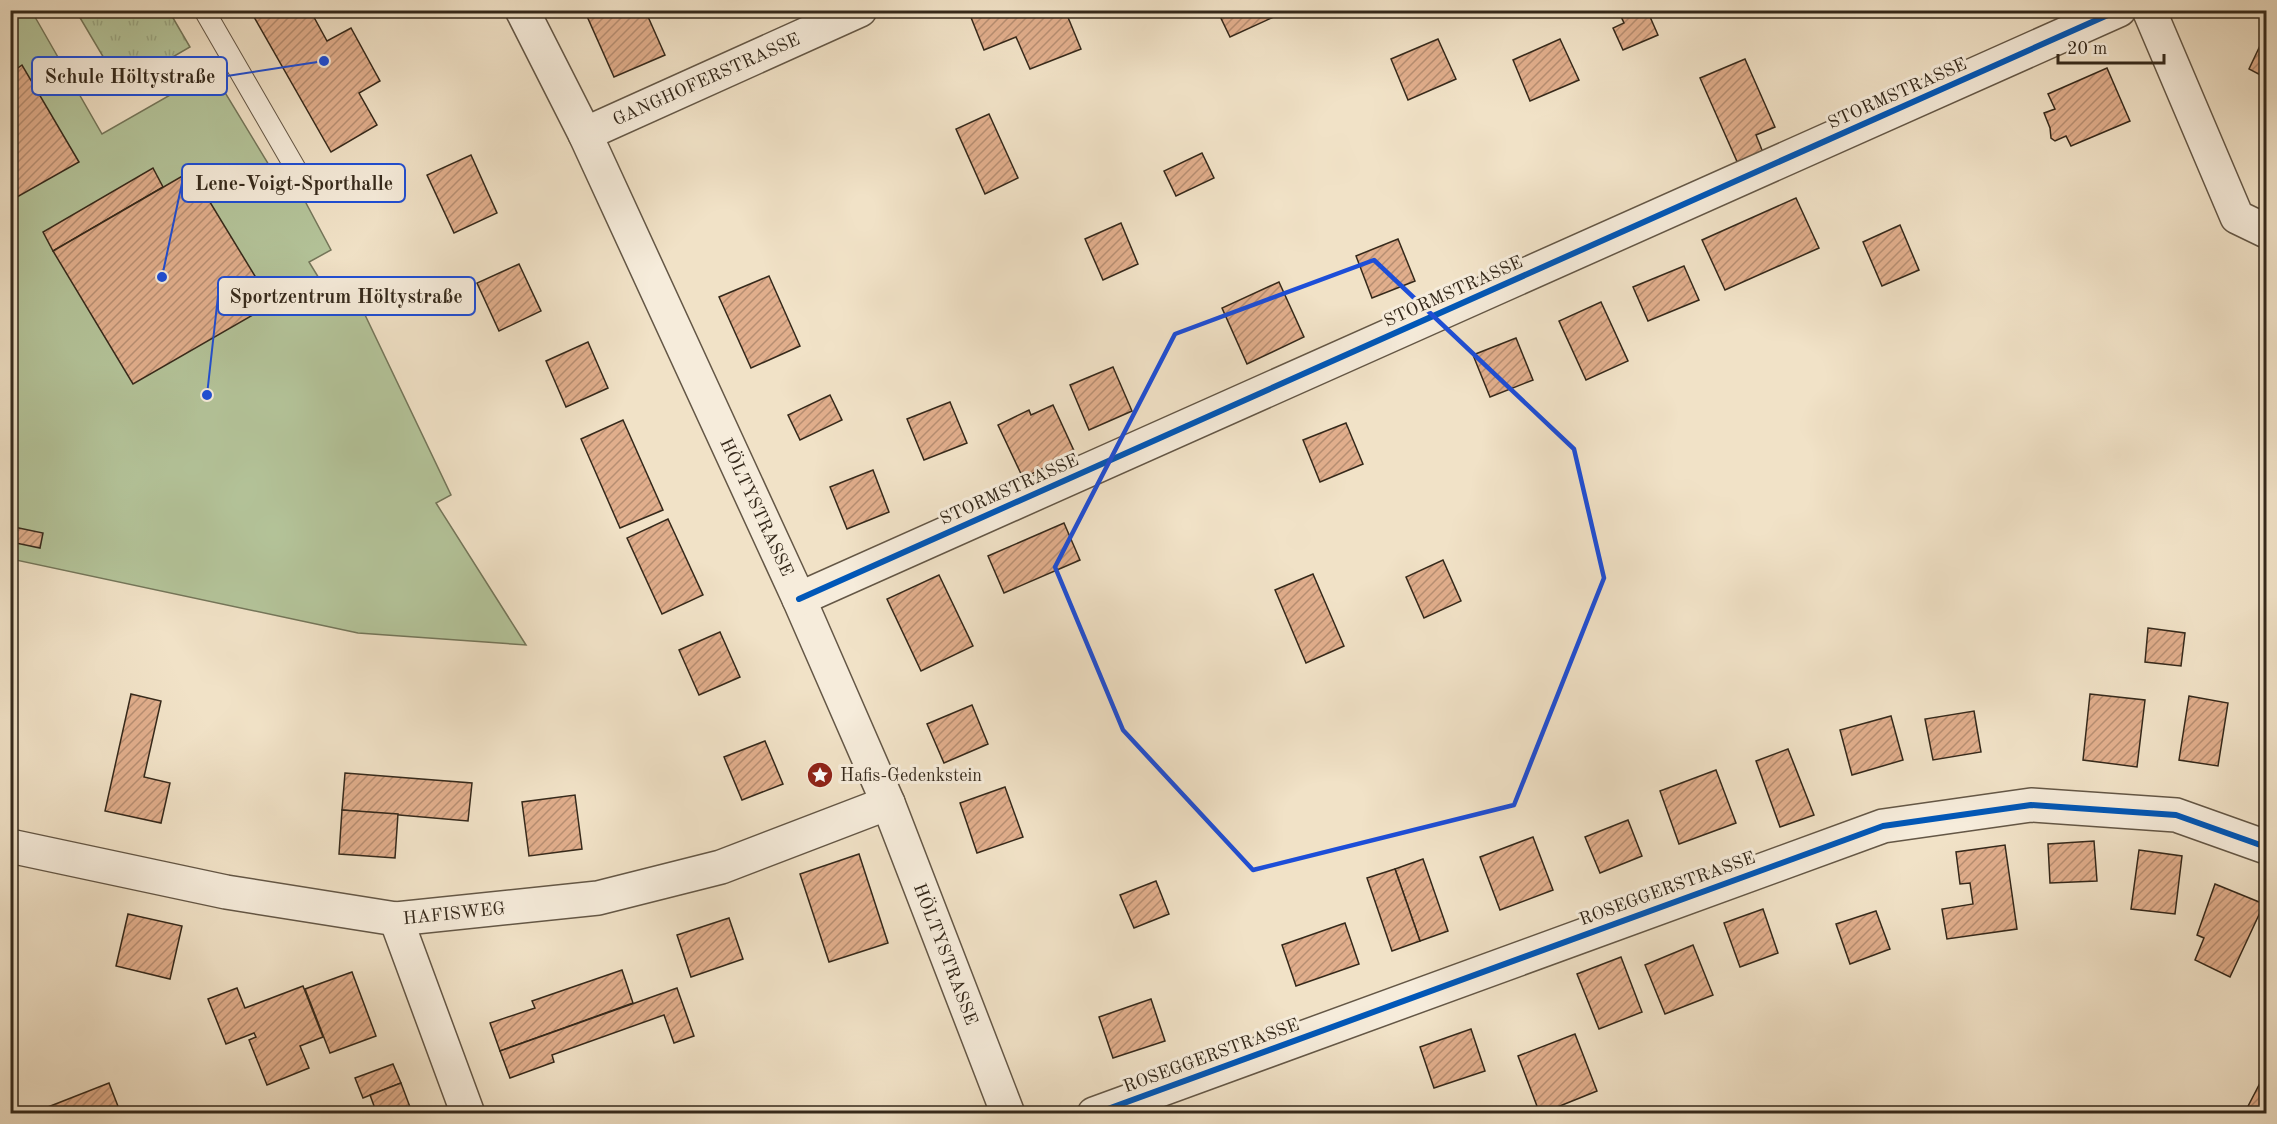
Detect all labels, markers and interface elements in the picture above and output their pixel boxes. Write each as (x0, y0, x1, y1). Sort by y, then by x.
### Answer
scale bar (2058, 27, 2164, 65)
street label: GANGHOFERSTRASSE (610, 30, 803, 129)
text: 20 m (2067, 40, 2107, 58)
street label: STORMSTRASSE (1825, 55, 1970, 133)
callout: Schule Höltystraße (32, 57, 227, 95)
text: Schule Höltystraße (45, 68, 215, 88)
callout: Lene-Voigt-Sporthalle (182, 164, 405, 202)
text: Lene-Voigt-Sporthalle (195, 175, 393, 195)
street label: STORMSTRASSE (1381, 253, 1526, 331)
callout: Sportzentrum Höltystraße (218, 277, 475, 315)
text: Sportzentrum Höltystraße (229, 288, 463, 308)
street label: HÖLTYSTRASSE (716, 434, 800, 579)
street label: STORMSTRASSE (937, 451, 1082, 529)
place icon: Hafis-Gedenkstein (805, 760, 835, 790)
place label: Hafis-Gedenkstein (840, 767, 982, 785)
street label: ROSEGGERSTRASSE (1577, 849, 1758, 929)
street label: HÖLTYSTRASSE (910, 880, 984, 1028)
street label: HAFISWEG (402, 900, 506, 928)
street label: ROSEGGERSTRASSE (1121, 1016, 1302, 1096)

